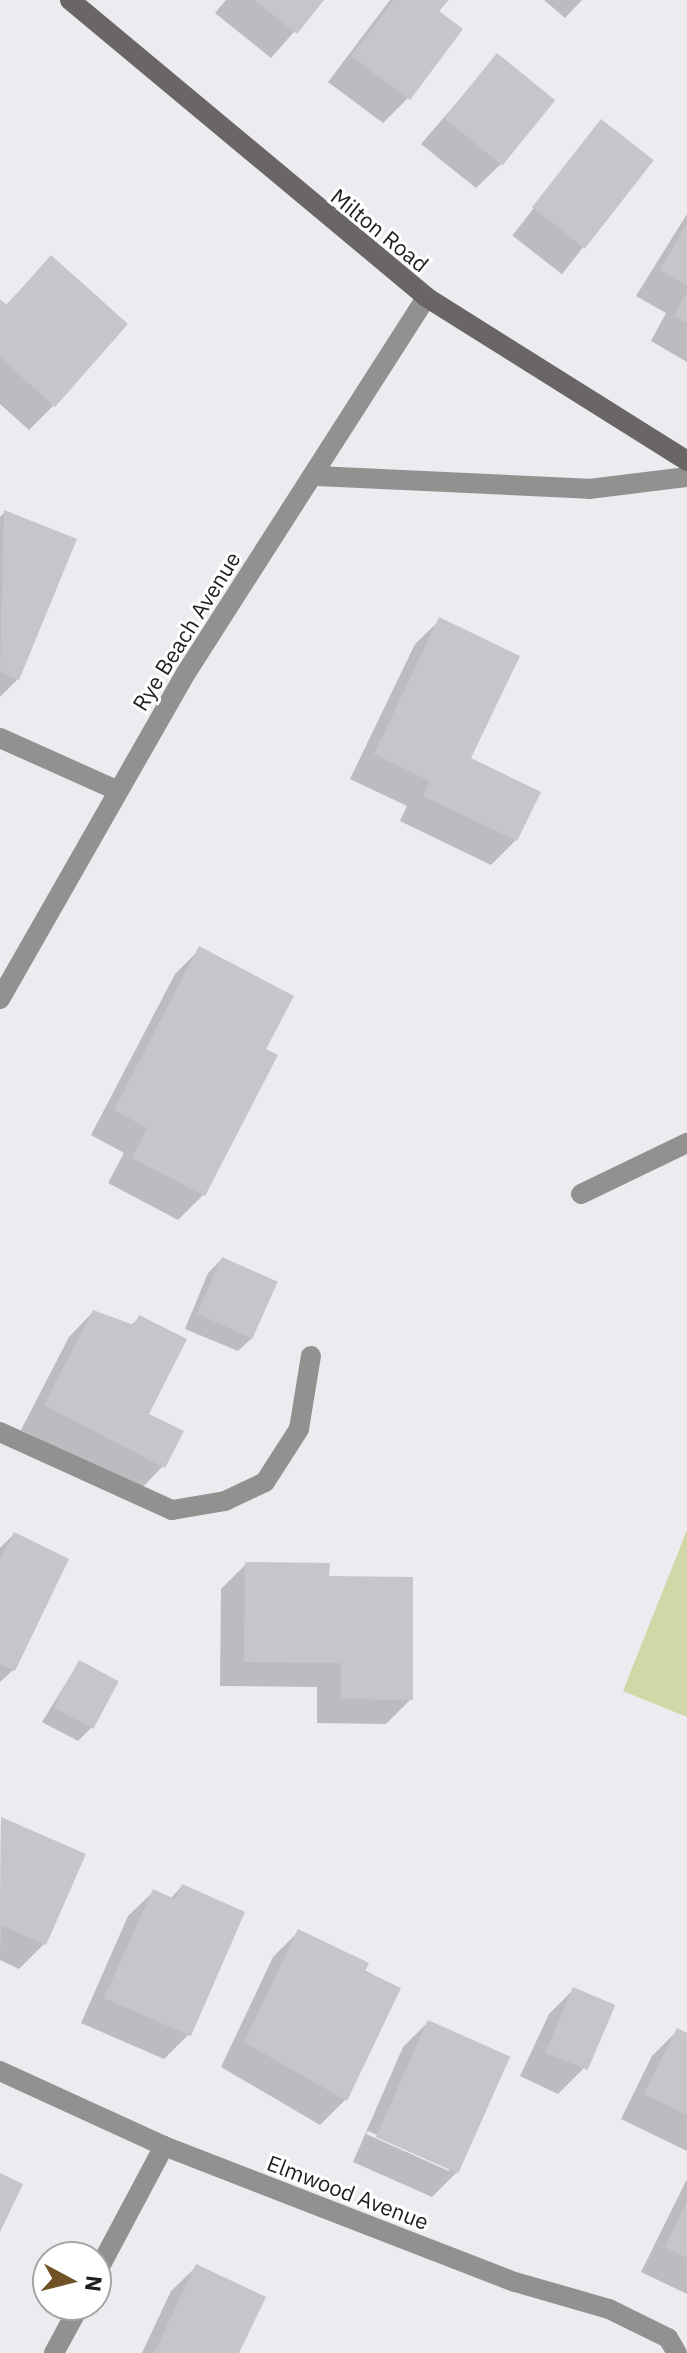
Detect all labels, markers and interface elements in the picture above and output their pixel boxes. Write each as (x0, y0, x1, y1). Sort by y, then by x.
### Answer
street label: Milton Road (326, 183, 434, 277)
street label: Rye Beach Avenue (126, 547, 246, 715)
street label: Elmwood Avenue (264, 2149, 432, 2235)
north arrow (32, 2241, 112, 2321)
text: N (79, 2274, 110, 2293)

